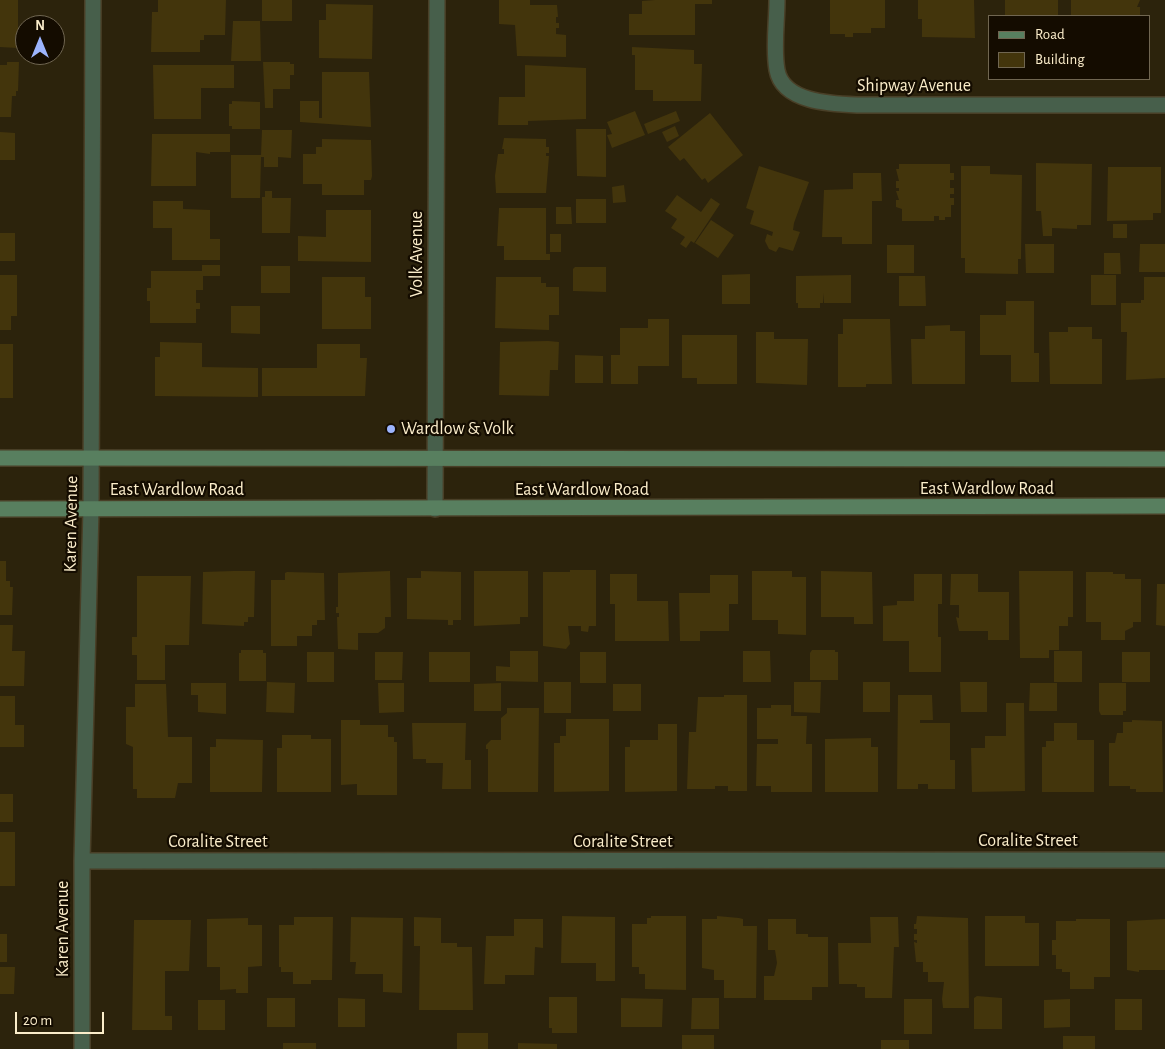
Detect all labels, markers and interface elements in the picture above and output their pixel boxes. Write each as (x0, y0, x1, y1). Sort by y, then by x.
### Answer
north arrow (15, 15, 65, 65)
legend (988, 15, 1150, 80)
text: N (35, 19, 45, 33)
text: Road (1035, 27, 1065, 42)
text: Building (1035, 52, 1085, 67)
street label: Shipway Avenue (857, 75, 971, 97)
street label: Volk Avenue (406, 211, 428, 297)
place label: Wardlow & Volk (401, 418, 514, 440)
marker: Wardlow & Volk (385, 423, 397, 435)
street label: Karen Avenue (59, 476, 83, 572)
street label: East Wardlow Road (920, 478, 1054, 500)
street label: East Wardlow Road (110, 479, 244, 501)
street label: East Wardlow Road (515, 479, 649, 501)
street label: Coralite Street (978, 830, 1078, 852)
street label: Coralite Street (168, 831, 268, 853)
street label: Coralite Street (573, 831, 673, 853)
street label: Karen Avenue (52, 881, 74, 977)
scale bar (18, 1002, 106, 1034)
text: 20 m (23, 1013, 52, 1028)

